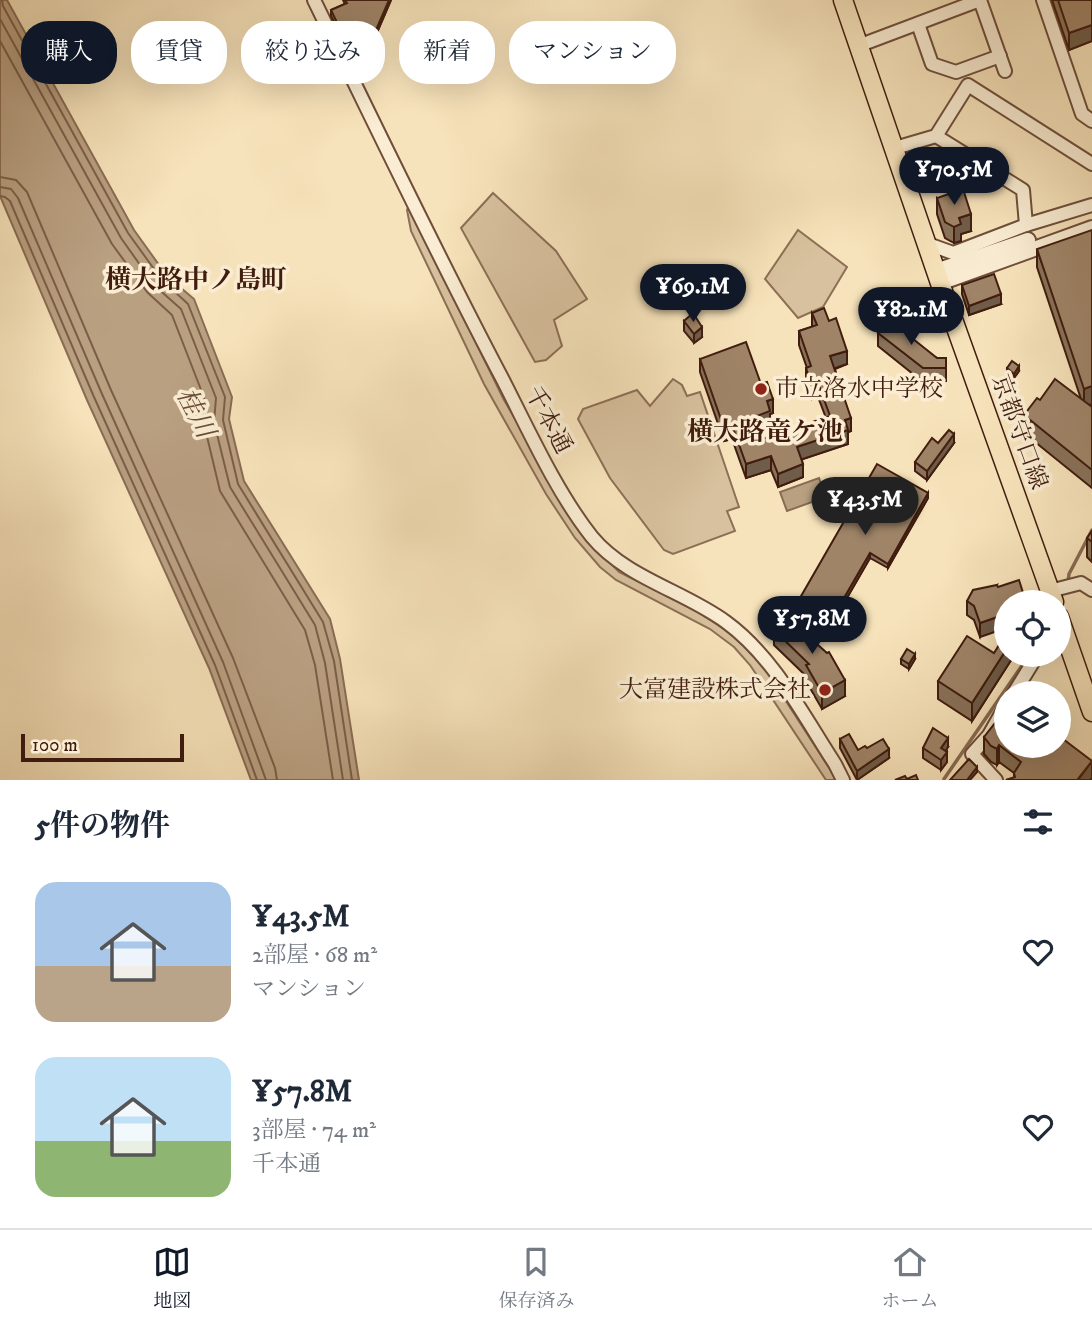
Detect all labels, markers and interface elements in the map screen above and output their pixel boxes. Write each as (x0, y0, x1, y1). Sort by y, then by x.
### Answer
chip: 購入 (21, 21, 117, 84)
chip: 賃貸 (131, 21, 227, 84)
chip: 絞り込み (241, 21, 385, 84)
chip: 新着 (399, 21, 495, 84)
chip: マンション (509, 21, 676, 84)
pin: ¥70.5M (897, 148, 1011, 207)
text: ¥70.5M (915, 155, 993, 184)
district label: 横大路中ノ島町 (105, 264, 287, 297)
pin: ¥69.1M (636, 264, 750, 324)
text: ¥69.1M (656, 272, 730, 301)
pin: ¥82.1M (854, 288, 968, 347)
text: ¥82.1M (874, 295, 948, 324)
street label: 京都守口線 (984, 370, 1054, 494)
place label: 市立洛水中学校 (775, 374, 943, 404)
street label: 千本通 (518, 381, 578, 459)
marker: 市立洛水中学校 (753, 381, 769, 397)
water label: 桂川 (168, 382, 223, 446)
district label: 横大路竜ケ池 (687, 416, 843, 449)
pin: ¥43.5M (808, 477, 922, 537)
text: ¥43.5M (828, 485, 902, 514)
map controls (994, 590, 1071, 758)
button: locate (994, 590, 1071, 667)
pin: ¥57.8M (755, 596, 869, 656)
text: ¥57.8M (774, 604, 850, 633)
place label: 大富建設株式会社 (619, 675, 811, 705)
button: layers (994, 681, 1071, 758)
marker: 大富建設株式会社 (817, 682, 833, 698)
scale bar (21, 731, 184, 763)
text: 100 m (32, 734, 78, 757)
icon: filters (1019, 803, 1057, 841)
text: 5件の物件 (35, 808, 170, 845)
text: ¥43.5M (252, 899, 350, 936)
icon: home (91, 910, 175, 994)
icon: heart (1019, 933, 1057, 971)
text: 2部屋 · 68 m² (252, 941, 377, 970)
text: マンション (252, 975, 366, 1004)
text: ¥57.8M (252, 1074, 352, 1111)
icon: home (91, 1085, 175, 1169)
icon: heart (1019, 1108, 1057, 1146)
text: 3部屋 · 74 m² (252, 1116, 376, 1145)
text: 千本通 (252, 1150, 321, 1179)
tab: 地図 (153, 1243, 192, 1313)
tab: 保存済み (498, 1243, 575, 1313)
tab: ホーム (881, 1243, 939, 1313)

